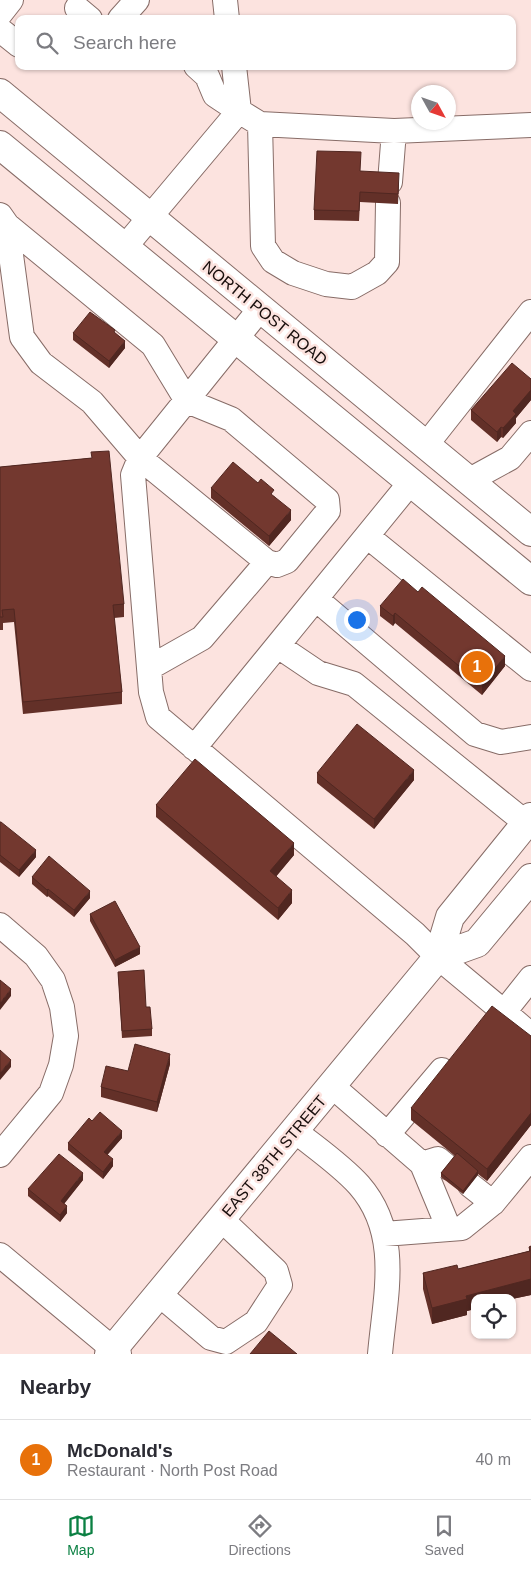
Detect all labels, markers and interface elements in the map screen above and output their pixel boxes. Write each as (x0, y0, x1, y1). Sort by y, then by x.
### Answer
search box (15, 15, 516, 70)
icon: search (33, 29, 61, 57)
text: Search here (73, 32, 177, 53)
north arrow (411, 85, 456, 130)
street label: NORTH POST ROAD (199, 258, 331, 368)
your location (344, 607, 370, 633)
pin: 1 (461, 648, 493, 686)
street label: EAST 38TH STREET (218, 1092, 330, 1220)
map controls (471, 1294, 516, 1339)
button: locate (471, 1294, 516, 1339)
text: Nearby (20, 1375, 91, 1398)
text: McDonald's (67, 1440, 173, 1461)
text: 1 (32, 1451, 40, 1468)
text: 40 m (475, 1451, 511, 1468)
text: Restaurant · North Post Road (67, 1462, 278, 1479)
tab: Map (67, 1512, 95, 1558)
tab: Directions (229, 1512, 291, 1558)
tab: Saved (424, 1512, 464, 1558)

